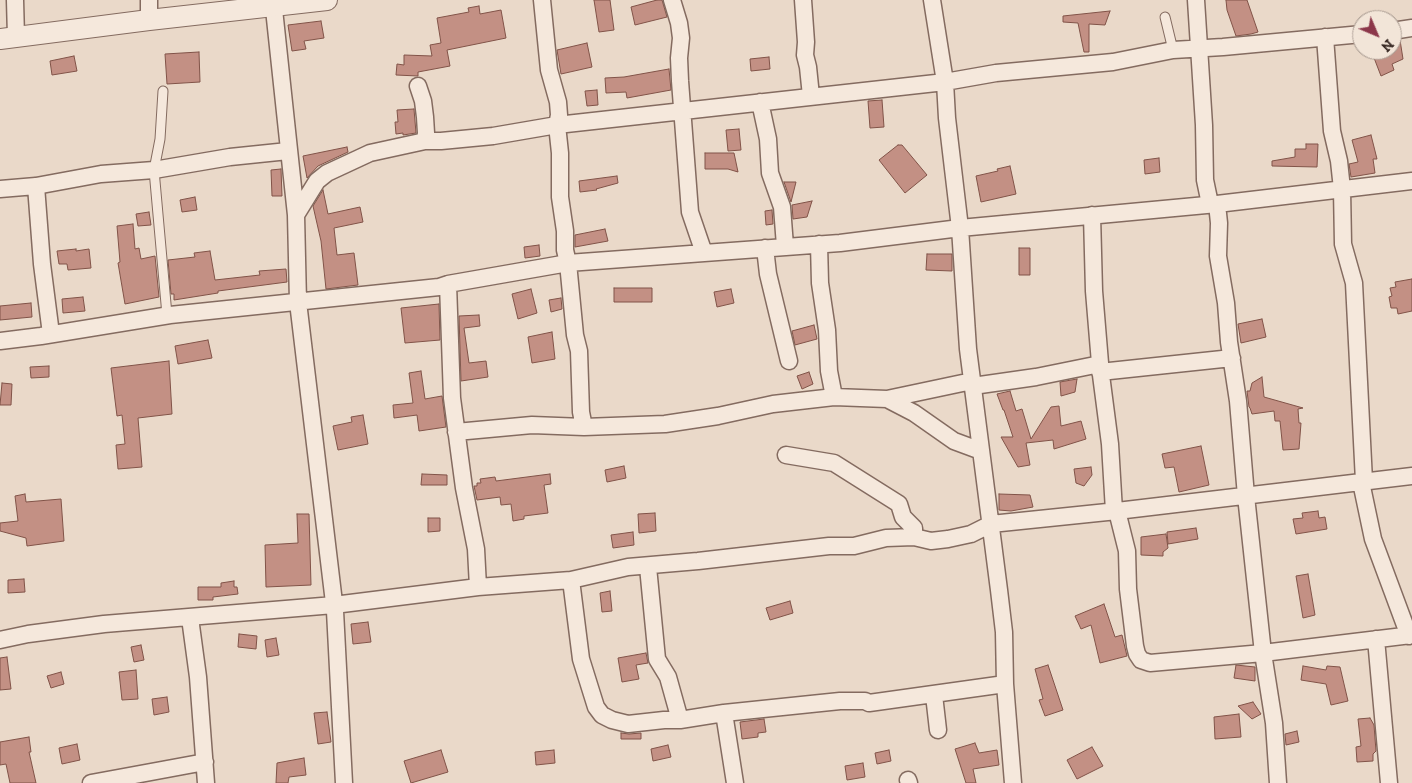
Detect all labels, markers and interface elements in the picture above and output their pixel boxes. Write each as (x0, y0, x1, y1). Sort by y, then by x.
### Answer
north arrow (1352, 10, 1402, 60)
text: N (1377, 35, 1397, 55)

